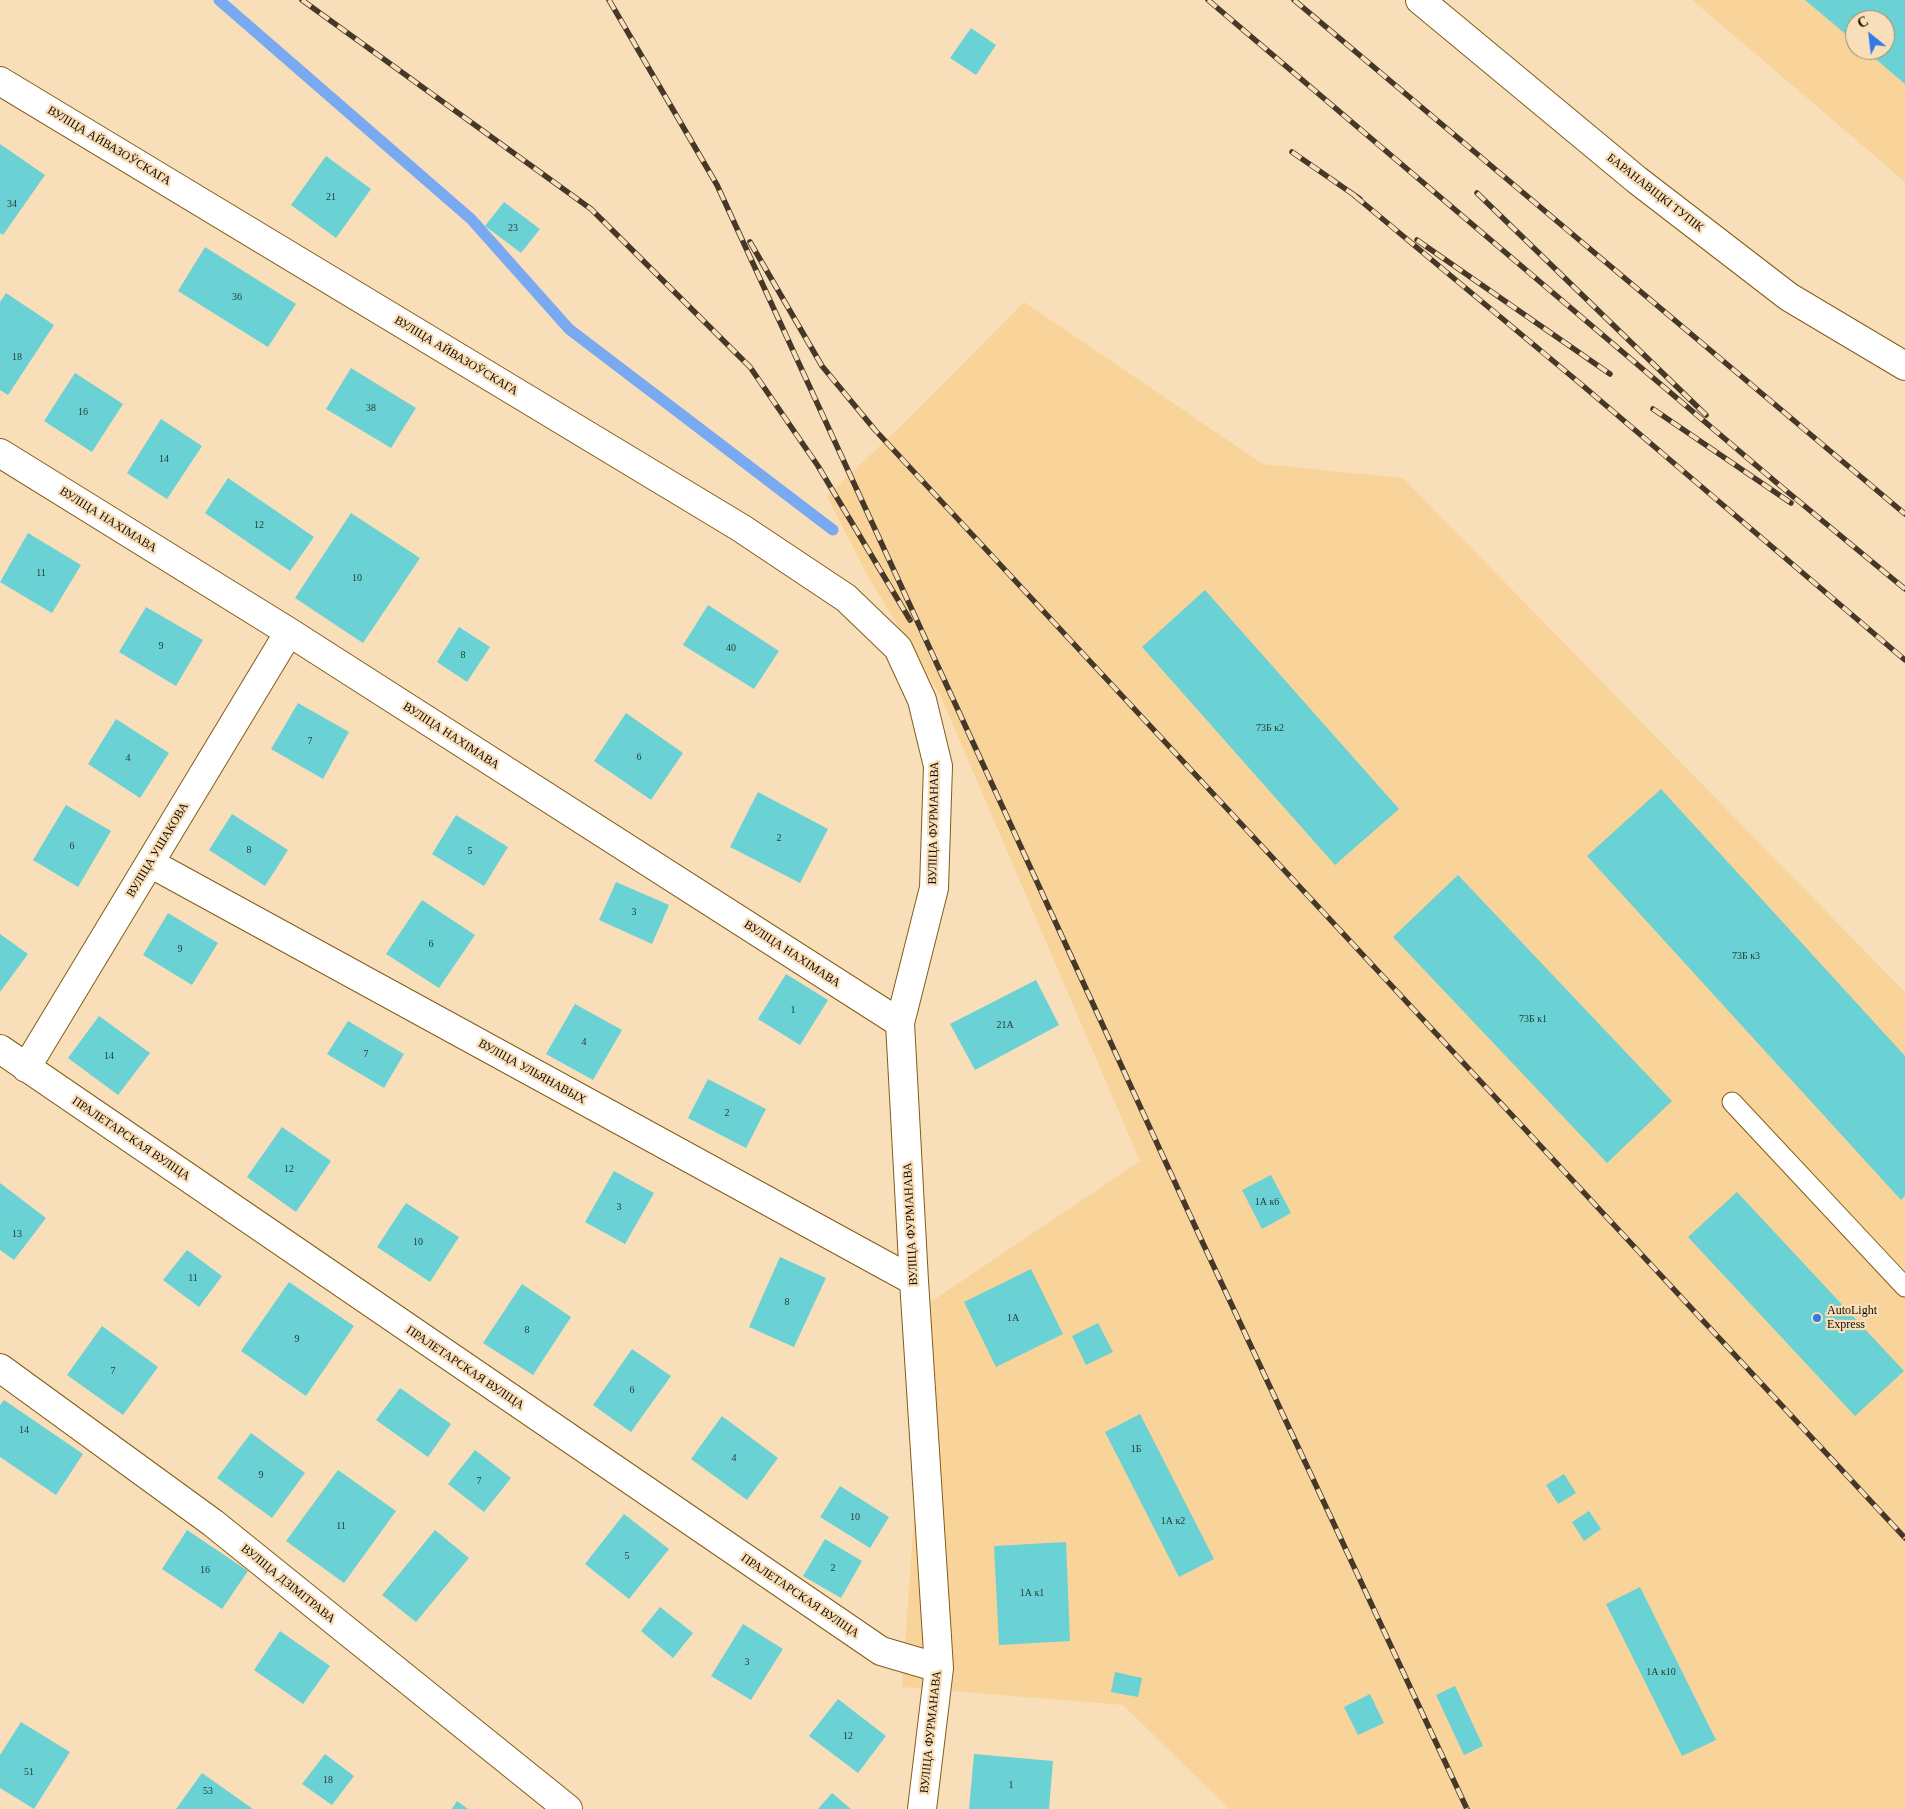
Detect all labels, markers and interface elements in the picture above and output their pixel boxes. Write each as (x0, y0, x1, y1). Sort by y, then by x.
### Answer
north arrow (1845, 10, 1895, 60)
text: С (1855, 13, 1871, 31)
street label: ВУЛІЦА АЙВАЗОЎСКАГА (45, 103, 173, 189)
street label: БАРАНАВІЦКІ ТУПІК (1604, 151, 1706, 235)
house number: 21 (326, 191, 336, 203)
house number: 34 (7, 198, 17, 210)
house number: 23 (508, 222, 518, 234)
house number: 36 (232, 291, 242, 303)
street label: ВУЛІЦА АЙВАЗОЎСКАГА (392, 313, 520, 399)
house number: 18 (12, 351, 22, 363)
house number: 38 (366, 402, 376, 414)
house number: 16 (78, 406, 88, 418)
house number: 14 (159, 453, 169, 465)
street label: ВУЛІЦА НАХІМАВА (57, 484, 159, 556)
house number: 12 (254, 519, 264, 531)
house number: 11 (36, 567, 46, 579)
house number: 10 (352, 572, 362, 584)
house number: 9 (158, 640, 164, 652)
house number: 40 (726, 642, 736, 654)
house number: 8 (460, 649, 466, 661)
street label: ВУЛІЦА НАХІМАВА (400, 699, 502, 773)
house number: 73Б к2 (1256, 722, 1284, 734)
house number: 7 (308, 735, 312, 747)
house number: 6 (636, 751, 642, 763)
house number: 4 (126, 752, 130, 764)
street label: ВУЛІЦА ФУРМАНАВА (926, 761, 942, 885)
street label: ВУЛІЦА УШАКОВА (124, 800, 192, 900)
house number: 2 (776, 832, 782, 844)
house number: 6 (70, 840, 74, 852)
house number: 8 (246, 844, 252, 856)
house number: 5 (468, 845, 472, 857)
house number: 3 (632, 906, 636, 918)
street label: ВУЛІЦА НАХІМАВА (741, 917, 843, 991)
house number: 6 (428, 938, 434, 950)
house number: 9 (178, 943, 182, 955)
house number: 73Б к3 (1732, 950, 1760, 962)
house number: 1 (790, 1004, 796, 1016)
house number: 73Б к1 (1519, 1013, 1547, 1025)
house number: 21А (996, 1019, 1014, 1031)
street label: ВУЛІЦА УЛЬЯНАВЫХ (476, 1036, 588, 1108)
house number: 4 (582, 1036, 586, 1048)
house number: 7 (364, 1048, 368, 1060)
house number: 14 (104, 1050, 114, 1062)
street label: ПРАЛЕТАРСКАЯ ВУЛІЦА (69, 1094, 193, 1184)
house number: 2 (724, 1107, 730, 1119)
street label: ВУЛІЦА ФУРМАНАВА (901, 1162, 921, 1286)
house number: 12 (284, 1163, 294, 1175)
house number: 1А к6 (1255, 1196, 1279, 1208)
house number: 3 (616, 1201, 622, 1213)
house number: 13 (12, 1228, 22, 1240)
house number: 10 (413, 1236, 423, 1248)
house number: 11 (188, 1272, 198, 1284)
house number: 8 (784, 1296, 790, 1308)
place label: AutoLight Express (1827, 1304, 1877, 1332)
house number: 1А (1007, 1312, 1019, 1324)
marker: AutoLight Express (1811, 1312, 1823, 1324)
street label: ПРАЛЕТАРСКАЯ ВУЛІЦА (403, 1323, 527, 1413)
house number: 8 (524, 1324, 530, 1336)
house number: 9 (294, 1333, 300, 1345)
house number: 7 (110, 1365, 116, 1377)
house number: 6 (630, 1384, 634, 1396)
house number: 14 (19, 1424, 29, 1436)
house number: 1Б (1131, 1443, 1141, 1455)
house number: 4 (732, 1452, 736, 1464)
house number: 9 (258, 1469, 264, 1481)
house number: 7 (476, 1475, 482, 1487)
house number: 10 (850, 1511, 860, 1523)
house number: 1А к2 (1161, 1515, 1185, 1527)
house number: 11 (336, 1520, 346, 1532)
street label: ВУЛІЦА ДЗІМІТРАВА (238, 1542, 338, 1626)
house number: 5 (624, 1550, 630, 1562)
street label: ПРАЛЕТАРСКАЯ ВУЛІЦА (738, 1551, 862, 1641)
house number: 2 (830, 1562, 836, 1574)
house number: 16 (200, 1564, 210, 1576)
house number: 1А к1 (1020, 1587, 1044, 1599)
house number: 3 (744, 1656, 750, 1668)
house number: 1А к10 (1646, 1666, 1676, 1678)
street label: ВУЛІЦА ФУРМАНАВА (917, 1670, 945, 1794)
house number: 12 (843, 1730, 853, 1742)
house number: 51 (24, 1766, 34, 1778)
house number: 18 (323, 1774, 333, 1786)
house number: 1 (1008, 1779, 1014, 1791)
house number: 53 (203, 1785, 213, 1797)

